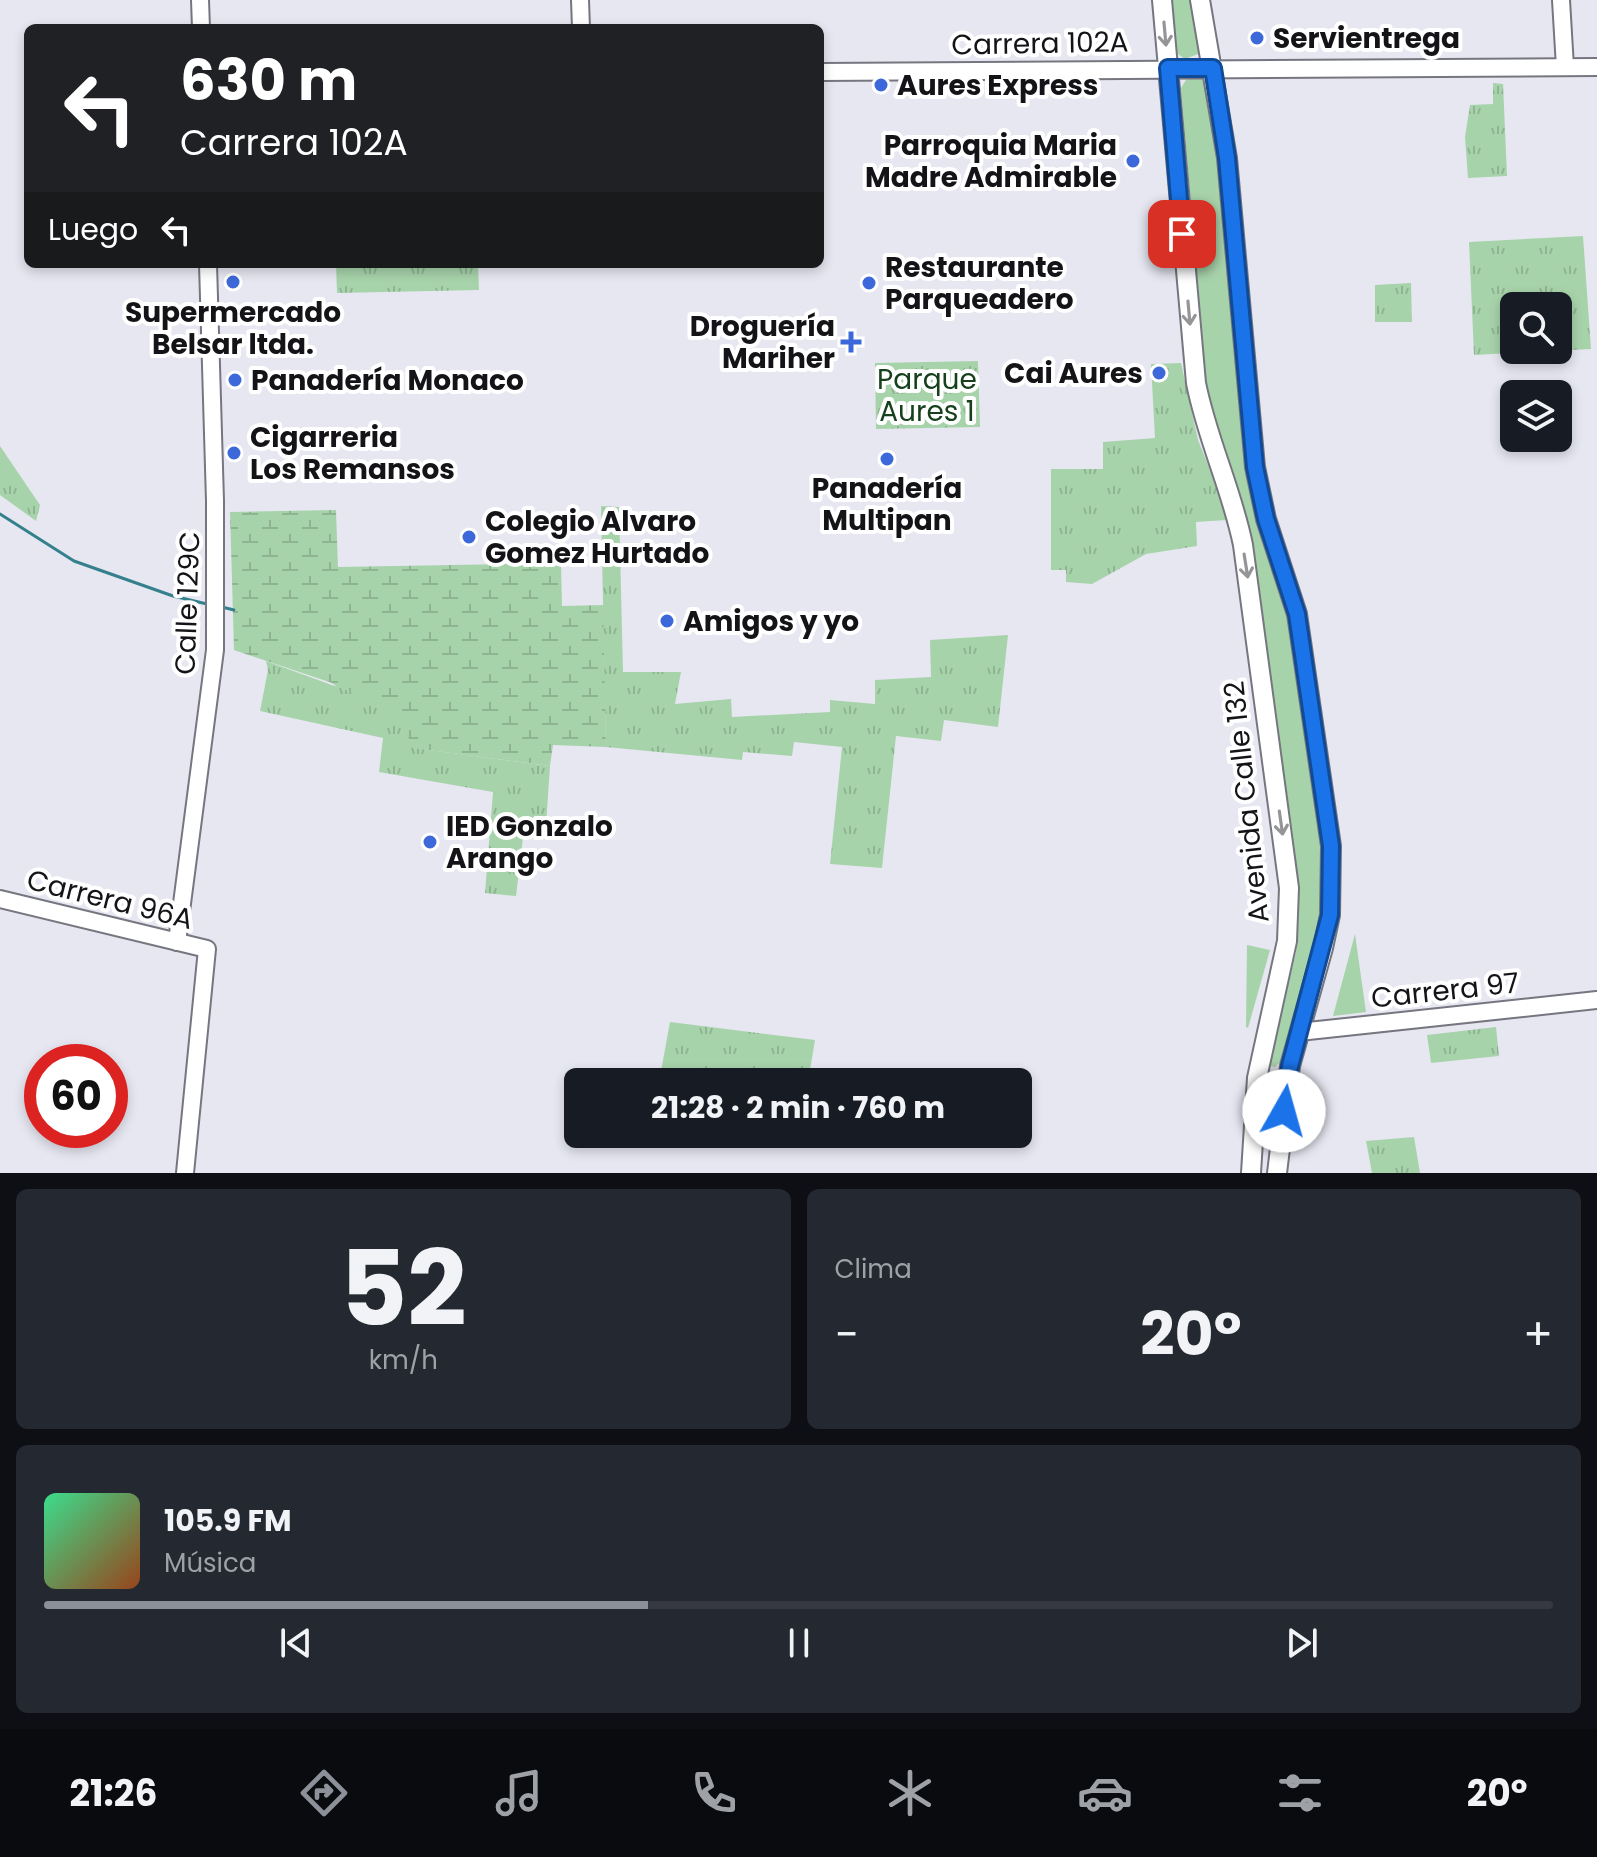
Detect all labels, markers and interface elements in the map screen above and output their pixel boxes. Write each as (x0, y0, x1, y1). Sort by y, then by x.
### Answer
place label: Servientrega (1273, 19, 1460, 58)
one-way arrow (1157, 20, 1172, 47)
street label: Carrera 102A (951, 22, 1129, 65)
marker: Servientrega (1248, 29, 1266, 47)
text: 630 m (180, 41, 357, 120)
icon: left (48, 56, 152, 160)
place label: Aures Express (897, 66, 1098, 105)
marker: Aures Express (872, 76, 890, 94)
text: Carrera 102A (180, 117, 408, 168)
place label: Parroquia Maria Madre Admirable (865, 126, 1117, 197)
marker: Parroquia Maria Madre Admirable (1124, 152, 1142, 170)
pin (1148, 200, 1216, 268)
text: Luego (48, 208, 138, 251)
icon: left (154, 208, 198, 252)
icon: arrive (1160, 212, 1204, 256)
place label: Restaurante Parqueadero (885, 248, 1074, 319)
marker: Supermercado Belsar ltda. (224, 273, 242, 291)
marker: Restaurante Parqueadero (860, 274, 878, 292)
map controls (1500, 292, 1572, 452)
button: search (1500, 292, 1572, 364)
place label: Supermercado Belsar ltda. (125, 293, 341, 364)
one-way arrow (1182, 299, 1197, 326)
place label: Droguería Mariher (690, 307, 835, 378)
marker: Droguería Mariher (842, 333, 860, 351)
place label: Cai Aures (1004, 354, 1143, 393)
park label: Parque Aures 1 (877, 360, 977, 431)
place label: Panadería Monaco (251, 361, 524, 400)
marker: Cai Aures (1150, 364, 1168, 382)
marker: Panadería Monaco (226, 371, 244, 389)
button: layers (1500, 380, 1572, 452)
place label: Cigarreria Los Remansos (250, 418, 455, 489)
marker: Cigarreria Los Remansos (225, 444, 243, 462)
marker: Panadería Multipan (878, 450, 896, 468)
place label: Panadería Multipan (812, 469, 962, 540)
place label: Colegio Alvaro Gomez Hurtado (485, 502, 710, 573)
marker: Colegio Alvaro Gomez Hurtado (460, 528, 478, 546)
street label: Calle 129C (166, 531, 209, 675)
one-way arrow (1239, 552, 1254, 578)
place label: Amigos y yo (683, 602, 859, 641)
marker: Amigos y yo (658, 612, 676, 630)
street label: Avenida Calle 132 (1214, 679, 1279, 925)
place label: IED Gonzalo Arango (446, 807, 613, 878)
one-way arrow (1274, 810, 1289, 835)
marker: IED Gonzalo Arango (421, 833, 439, 851)
street label: Carrera 96A (23, 860, 197, 939)
street label: Carrera 97 (1369, 963, 1521, 1018)
speed limit sign: 60 (24, 1044, 128, 1148)
position arrow (1242, 1069, 1326, 1153)
text: 21:28 · 2 min · 760 m (651, 1086, 945, 1129)
text: 52 (340, 1216, 467, 1361)
text: Clima (835, 1251, 912, 1287)
text: 20° (1140, 1292, 1241, 1376)
text: − (835, 1304, 859, 1365)
text: + (1523, 1304, 1553, 1365)
text: km/h (369, 1342, 438, 1378)
text: 105.9 FM (164, 1499, 292, 1542)
text: Música (164, 1545, 256, 1581)
icon: previous (274, 1621, 318, 1665)
icon: pause (777, 1621, 821, 1665)
icon: next (1280, 1621, 1324, 1665)
icon: directions (296, 1765, 352, 1821)
icon: music (491, 1765, 547, 1821)
icon: phone (686, 1765, 742, 1821)
icon: climate (882, 1765, 938, 1821)
icon: car (1077, 1765, 1133, 1821)
icon: filters (1272, 1765, 1328, 1821)
text: 21:26 (70, 1768, 157, 1819)
text: 20° (1467, 1768, 1527, 1819)

